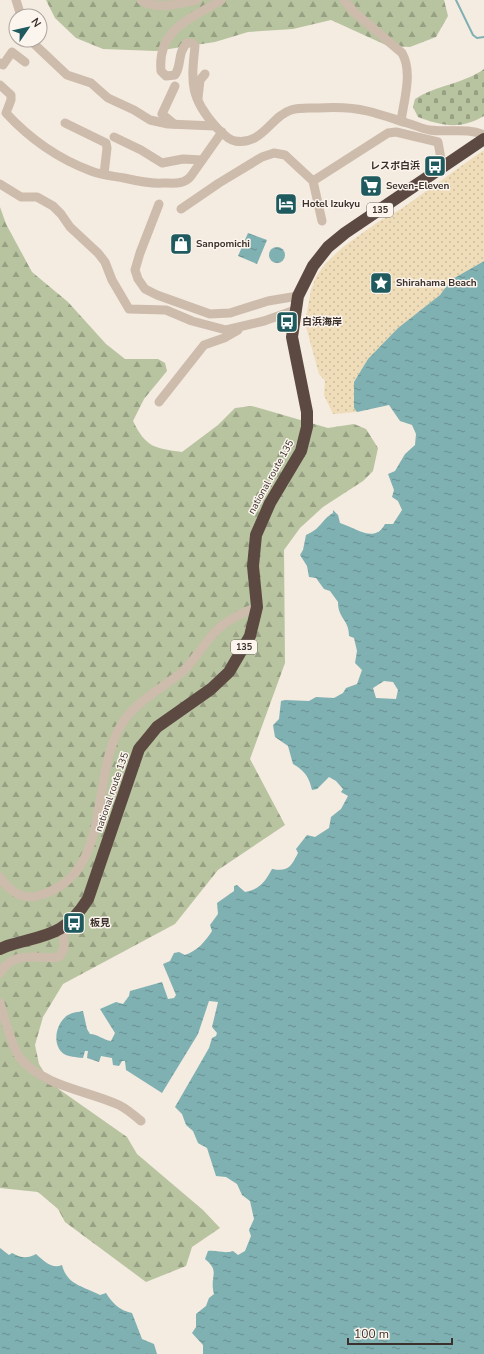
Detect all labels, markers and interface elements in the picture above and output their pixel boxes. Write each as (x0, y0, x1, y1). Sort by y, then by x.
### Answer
north arrow (8, 8, 48, 48)
text: N (27, 15, 44, 30)
bus stop icon: レスポ白浜 (422, 153, 448, 179)
place label: レスポ白浜 (370, 159, 420, 173)
supermarket icon: Seven-Eleven (358, 173, 384, 199)
place label: Seven-Eleven (386, 179, 449, 193)
hotel icon: Hotel Izukyu (273, 191, 299, 217)
place label: Hotel Izukyu (302, 197, 360, 211)
road number: 135 (367, 203, 393, 217)
shop icon: Sanpomichi (168, 231, 194, 257)
place label: Sanpomichi (196, 237, 250, 251)
place icon: Shirahama Beach (368, 270, 394, 296)
place label: Shirahama Beach (396, 276, 477, 290)
bus stop icon: 白浜海岸 (274, 309, 300, 335)
place label: 白浜海岸 (302, 315, 342, 329)
street label: national route 135 (245, 437, 297, 517)
road number: 135 (231, 640, 257, 654)
street label: national route 135 (92, 751, 132, 833)
bus stop icon: 板見 (61, 910, 87, 936)
place label: 板見 (90, 916, 110, 930)
scale bar (348, 1320, 452, 1346)
text: 100 m (354, 1326, 389, 1342)

